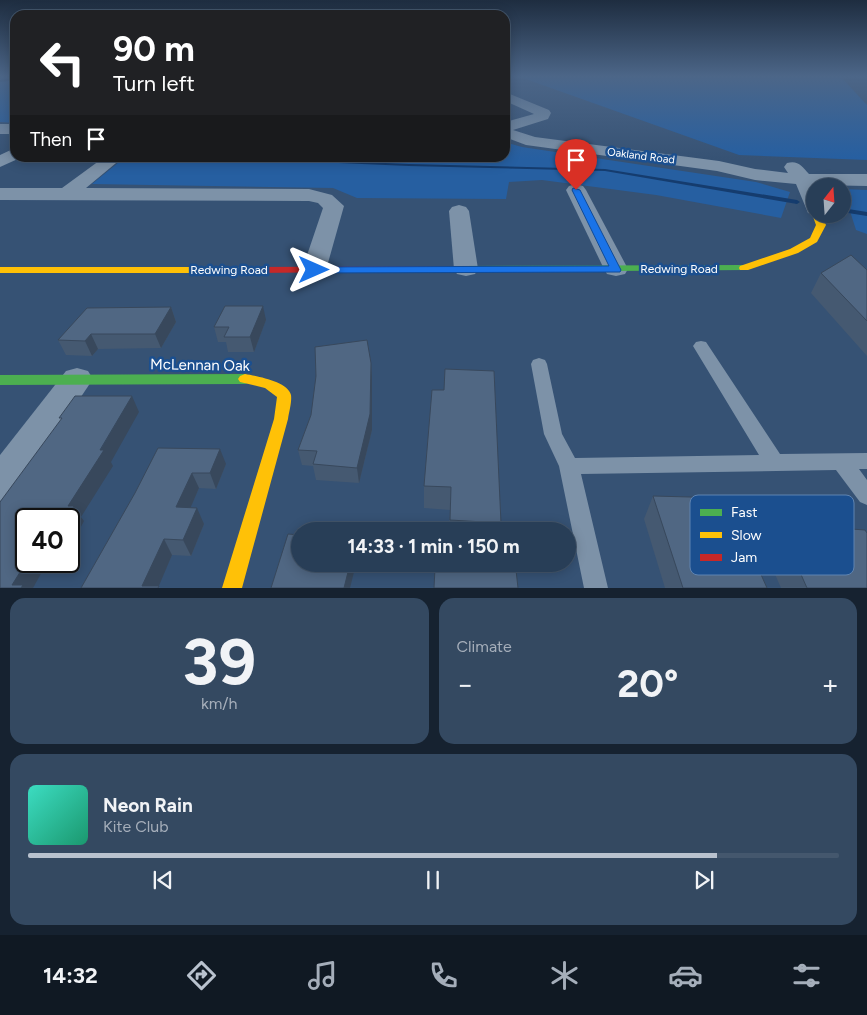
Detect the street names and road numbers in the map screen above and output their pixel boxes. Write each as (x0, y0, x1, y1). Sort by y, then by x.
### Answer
street label: Oakland Road (606, 145, 676, 167)
street label: Redwing Road (640, 262, 718, 276)
street label: Redwing Road (190, 263, 268, 277)
street label: McLennan Oak (150, 355, 251, 375)

